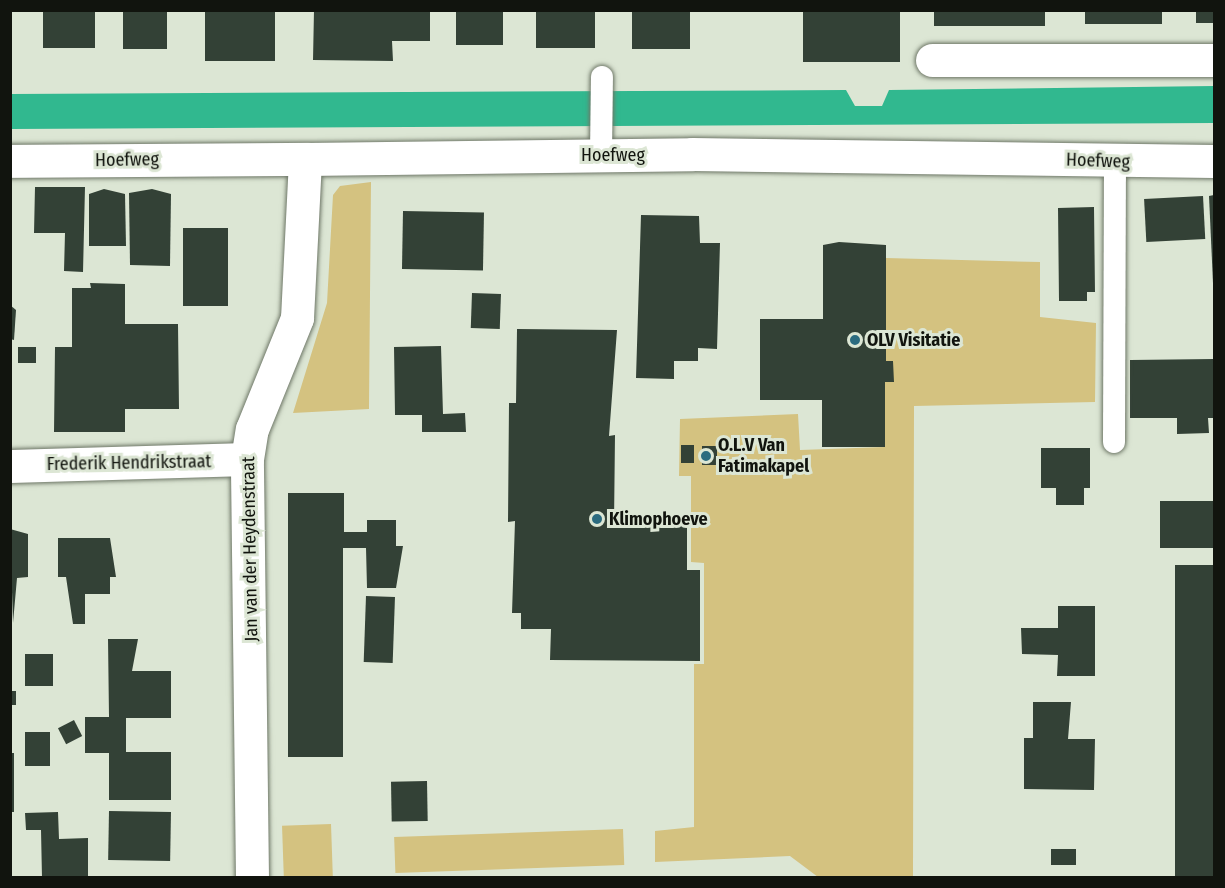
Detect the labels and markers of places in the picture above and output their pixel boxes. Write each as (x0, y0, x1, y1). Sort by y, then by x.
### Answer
place label: OLV Visitatie (867, 329, 960, 351)
marker: OLV Visitatie (848, 333, 862, 347)
place label: O.L.V Van Fatimakapel (718, 435, 809, 478)
marker: O.L.V Van Fatimakapel (699, 449, 713, 463)
place label: Klimophoeve (609, 508, 708, 530)
marker: Klimophoeve (590, 512, 604, 526)

